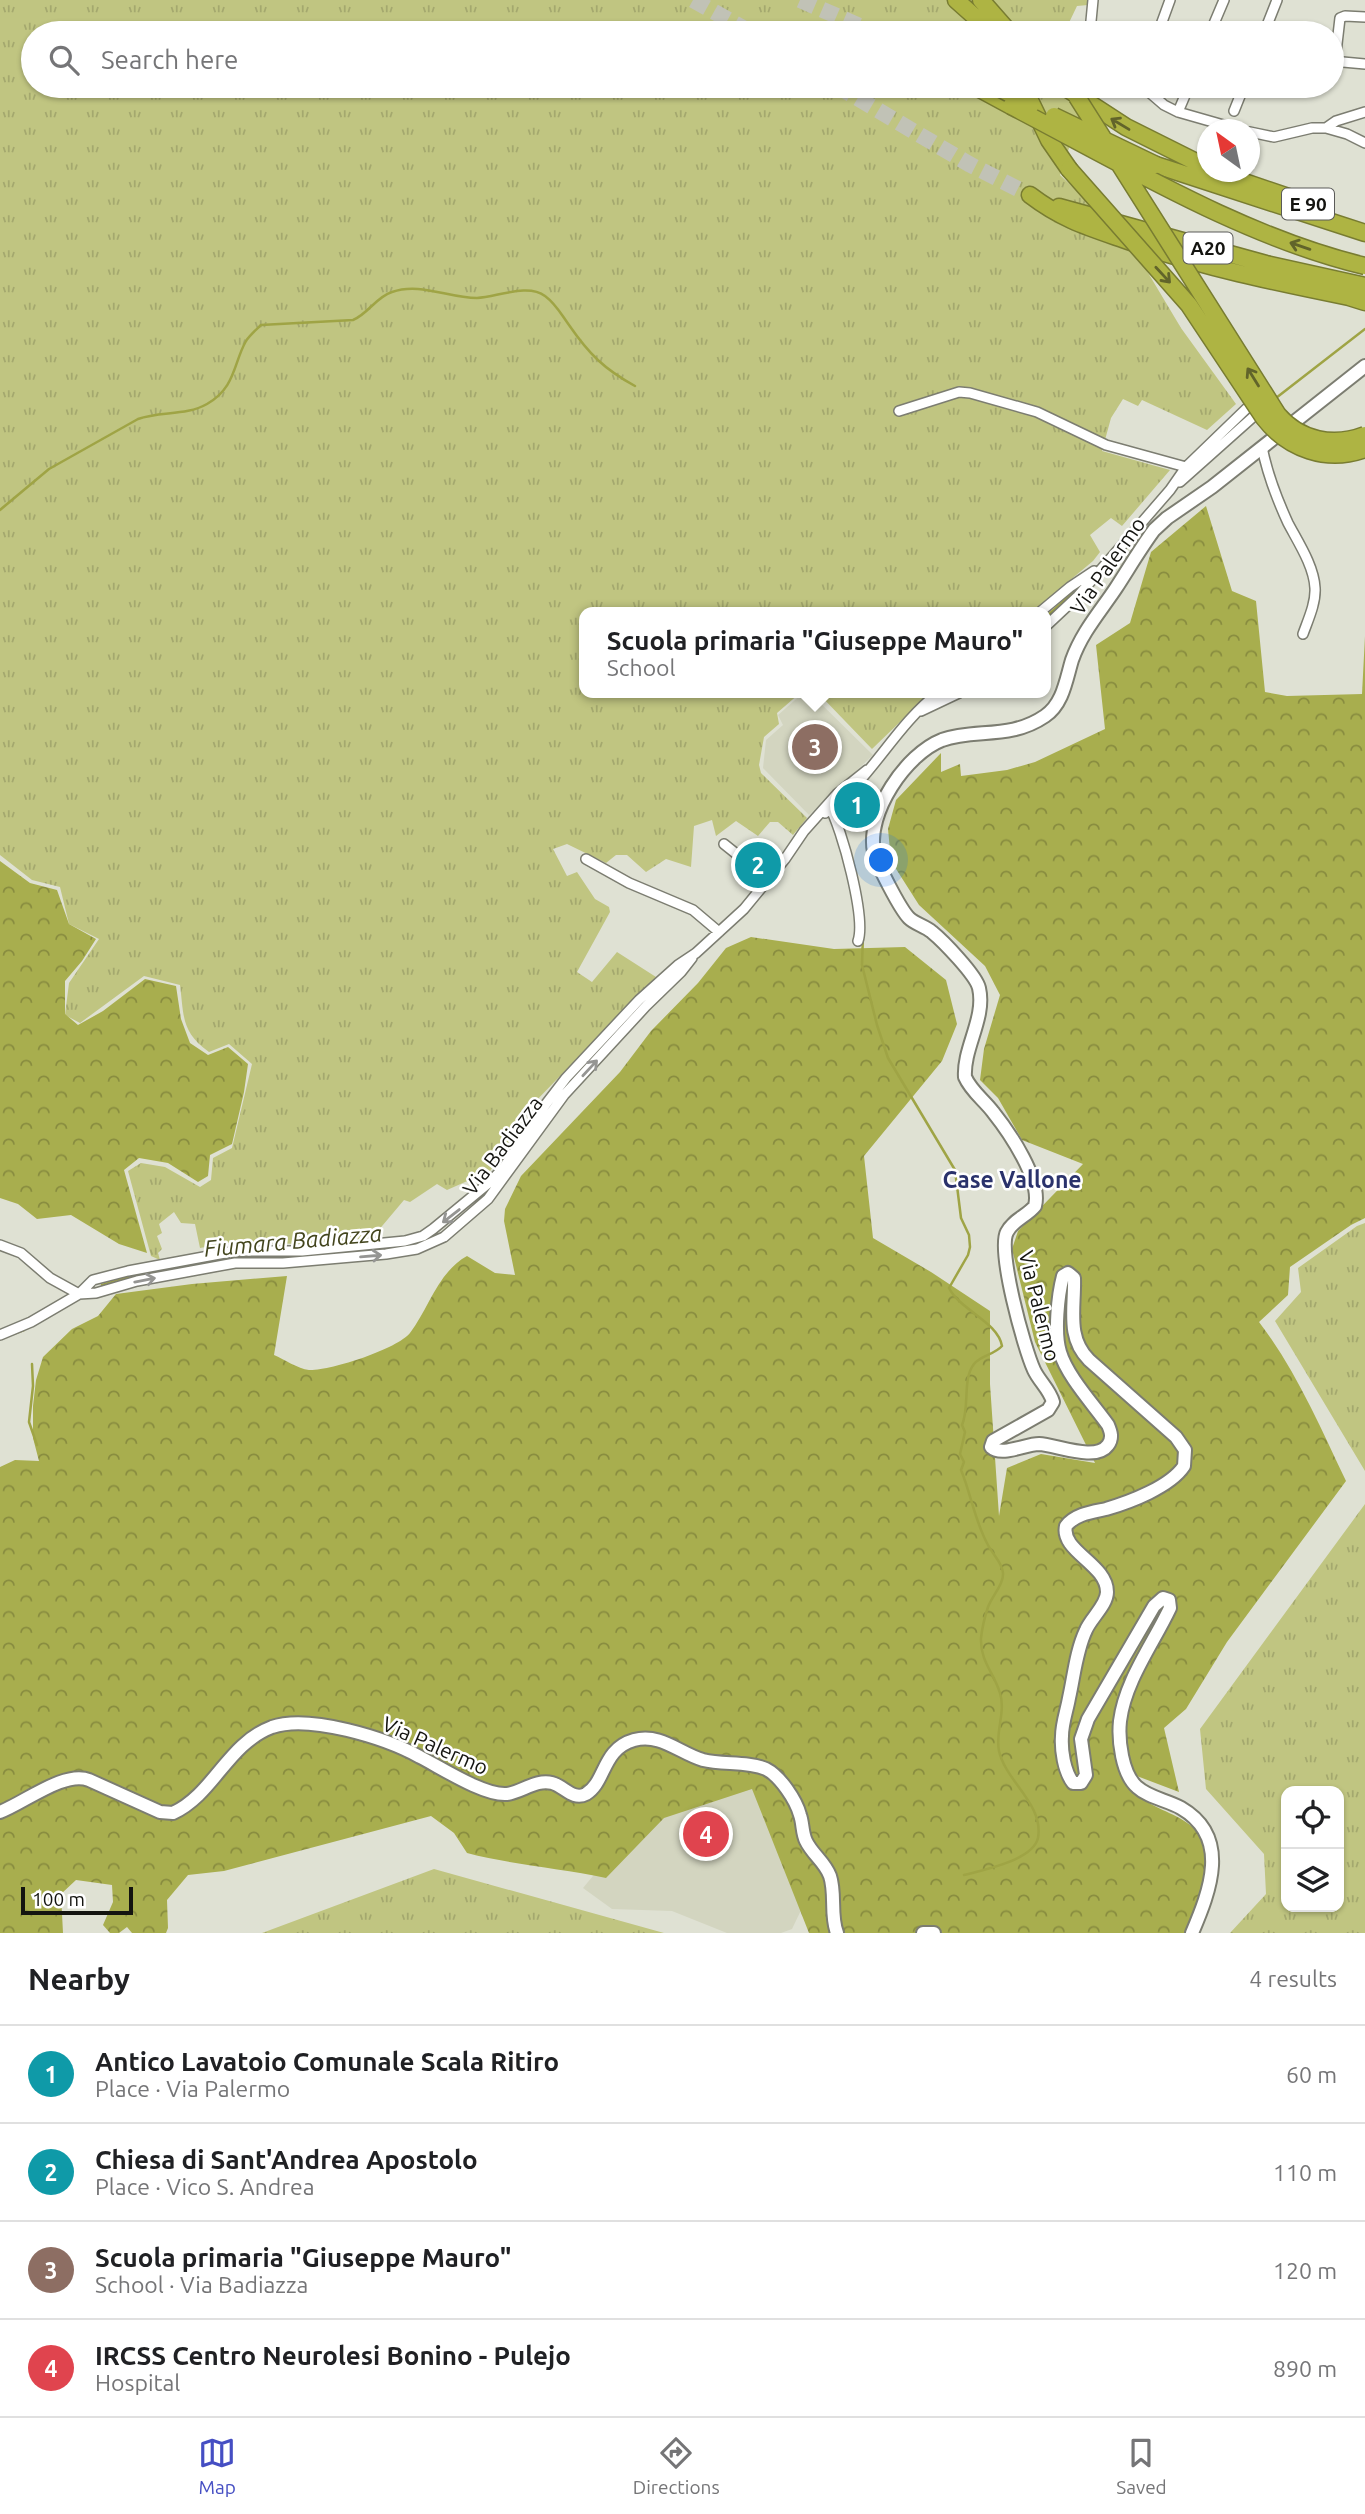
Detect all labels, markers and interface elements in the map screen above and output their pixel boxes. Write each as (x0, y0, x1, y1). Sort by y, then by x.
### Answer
search box (21, 21, 1344, 98)
icon: search (45, 41, 83, 79)
text: Search here (101, 45, 238, 74)
one-way arrow (1110, 116, 1130, 130)
north arrow (1197, 119, 1260, 182)
road number: E 90 (1282, 188, 1334, 220)
road number: A20 (1184, 232, 1232, 264)
one-way arrow (1289, 239, 1311, 251)
one-way arrow (1155, 266, 1171, 284)
one-way arrow (1246, 367, 1260, 387)
street label: Via Palermo (1065, 512, 1150, 619)
popup (579, 607, 1051, 698)
text: Scuola primaria "Giuseppe Mauro" (607, 626, 1023, 655)
text: School (607, 655, 676, 680)
pin: 3 (792, 721, 838, 773)
pin: 1 (834, 779, 880, 831)
pin: 2 (735, 839, 781, 891)
your location (864, 843, 898, 877)
one-way arrow (581, 1060, 598, 1077)
street label: Via Badiazza (457, 1091, 547, 1199)
district label: Case Vallone (942, 1167, 1082, 1192)
one-way arrow (442, 1208, 461, 1223)
water label: Fiumara Badiazza (203, 1220, 383, 1261)
street label: Via Palermo (1015, 1248, 1065, 1364)
one-way arrow (359, 1249, 382, 1262)
one-way arrow (133, 1272, 156, 1286)
street label: Via Palermo (379, 1711, 492, 1779)
map controls (1281, 1786, 1344, 1912)
button: locate (1281, 1786, 1344, 1849)
pin: 4 (683, 1808, 729, 1860)
button: layers (1281, 1849, 1344, 1912)
scale bar (21, 1884, 133, 1916)
text: 100 m (32, 1888, 85, 1910)
text: Nearby (28, 1962, 130, 1996)
text: 4 results (1249, 1966, 1337, 1991)
text: Antico Lavatoio Comunale Scala Ritiro (95, 2047, 559, 2076)
text: 1 (45, 2062, 57, 2087)
text: 60 m (1286, 2062, 1337, 2087)
text: Place · Via Palermo (95, 2076, 290, 2101)
text: Chiesa di Sant'Andrea Apostolo (95, 2145, 478, 2174)
text: 2 (45, 2160, 57, 2185)
text: 110 m (1273, 2160, 1337, 2185)
text: Place · Vico S. Andrea (95, 2174, 315, 2199)
text: Scuola primaria "Giuseppe Mauro" (95, 2243, 511, 2272)
text: 3 (45, 2258, 57, 2283)
text: 120 m (1273, 2258, 1337, 2283)
text: School · Via Badiazza (95, 2272, 308, 2297)
text: IRCSS Centro Neurolesi Bonino - Pulejo (95, 2341, 571, 2370)
text: 4 (45, 2356, 57, 2381)
text: 890 m (1273, 2356, 1337, 2381)
text: Hospital (95, 2370, 180, 2395)
tab: Map (198, 2434, 236, 2498)
tab: Directions (633, 2434, 720, 2498)
tab: Saved (1116, 2434, 1167, 2498)

